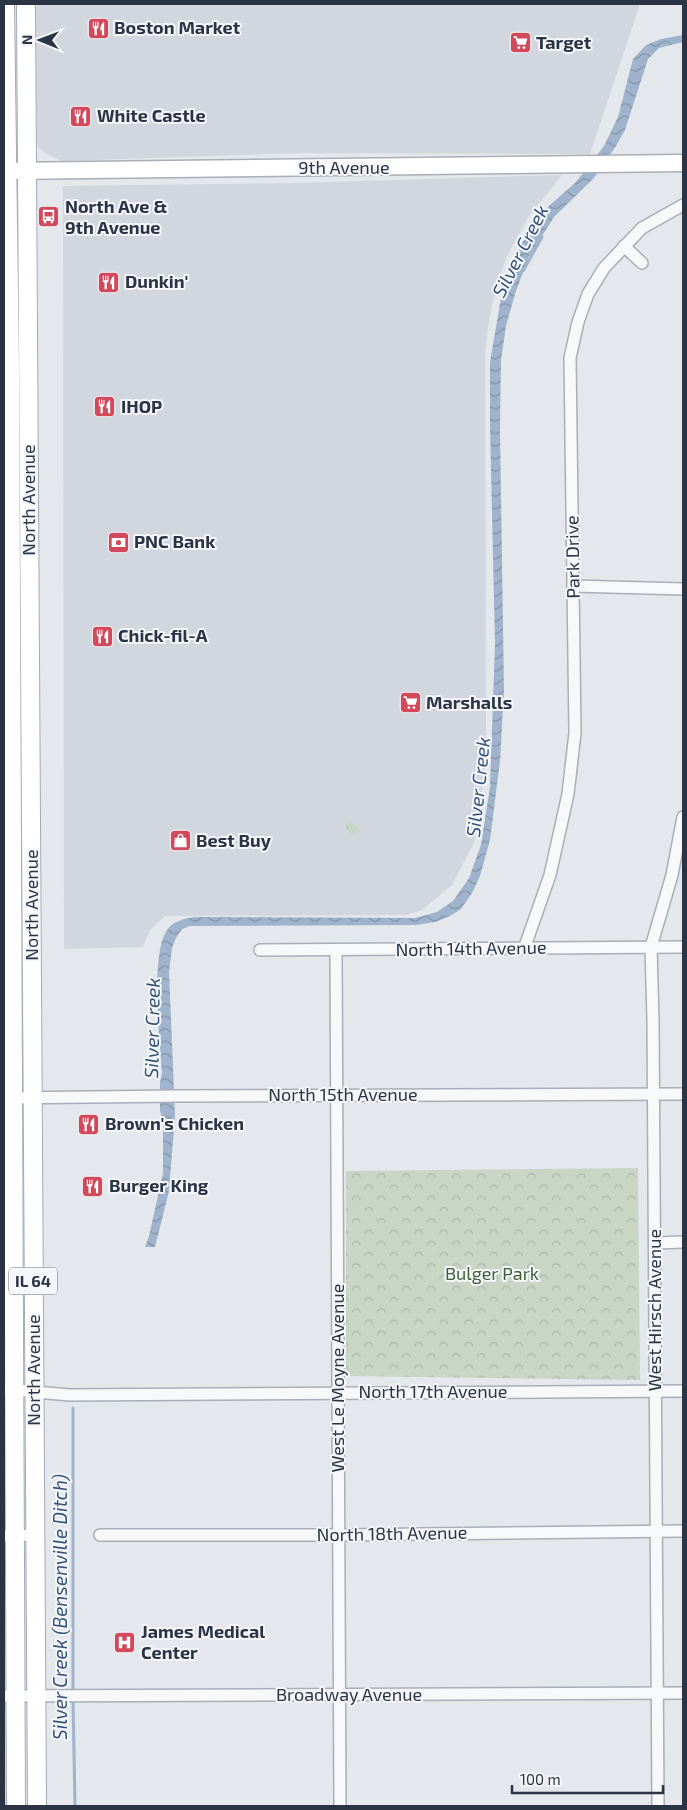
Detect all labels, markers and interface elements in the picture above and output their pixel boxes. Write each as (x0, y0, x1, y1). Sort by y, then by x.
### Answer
north arrow (15, 15, 65, 65)
restaurant icon: Boston Market (86, 16, 110, 40)
place label: Boston Market (114, 16, 241, 38)
supermarket icon: Target (508, 31, 532, 55)
place label: Target (536, 31, 592, 53)
text: N (18, 35, 35, 45)
restaurant icon: White Castle (69, 104, 93, 128)
place label: White Castle (97, 104, 206, 126)
street label: 9th Avenue (298, 156, 390, 178)
place label: North Ave & 9th Avenue (65, 195, 167, 238)
water label: Silver Creek (486, 201, 553, 301)
bus stop icon: North Ave & 9th Avenue (37, 205, 61, 229)
restaurant icon: Dunkin' (97, 270, 121, 294)
place label: Dunkin' (125, 270, 188, 292)
restaurant icon: IHOP (93, 395, 117, 419)
place label: IHOP (121, 395, 162, 417)
street label: North Avenue (17, 444, 39, 556)
street label: Park Drive (560, 515, 584, 599)
bank icon: PNC Bank (106, 530, 130, 554)
place label: PNC Bank (134, 530, 215, 552)
restaurant icon: Chick-fil-A (90, 624, 114, 648)
place label: Chick-fil-A (118, 624, 208, 646)
supermarket icon: Marshalls (398, 691, 422, 715)
place label: Marshalls (426, 691, 512, 713)
water label: Silver Creek (461, 736, 494, 838)
shop icon: Best Buy (168, 829, 192, 853)
place label: Best Buy (196, 829, 272, 851)
street label: North Avenue (20, 849, 42, 961)
street label: North 14th Avenue (395, 936, 547, 960)
water label: Silver Creek (139, 977, 164, 1079)
street label: North 15th Avenue (268, 1083, 418, 1105)
restaurant icon: Brown's Chicken (77, 1112, 101, 1136)
place label: Brown's Chicken (105, 1112, 244, 1134)
restaurant icon: Burger King (81, 1174, 105, 1198)
place label: Burger King (109, 1174, 209, 1196)
street label: West Hirsch Avenue (643, 1229, 665, 1391)
park label: Bulger Park (445, 1262, 539, 1284)
road number: IL 64 (9, 1268, 57, 1294)
street label: West Le Moyne Avenue (326, 1284, 348, 1472)
street label: North Avenue (22, 1314, 44, 1426)
street label: North 17th Avenue (358, 1380, 508, 1402)
water label: Silver Creek (Bensenville Ditch) (48, 1474, 71, 1740)
street label: North 18th Avenue (316, 1521, 468, 1545)
place label: James Medical Center (141, 1620, 265, 1663)
hospital icon: James Medical Center (113, 1630, 137, 1654)
street label: Broadway Avenue (276, 1683, 422, 1705)
scale bar (512, 1762, 663, 1794)
text: 100 m (520, 1770, 561, 1788)

